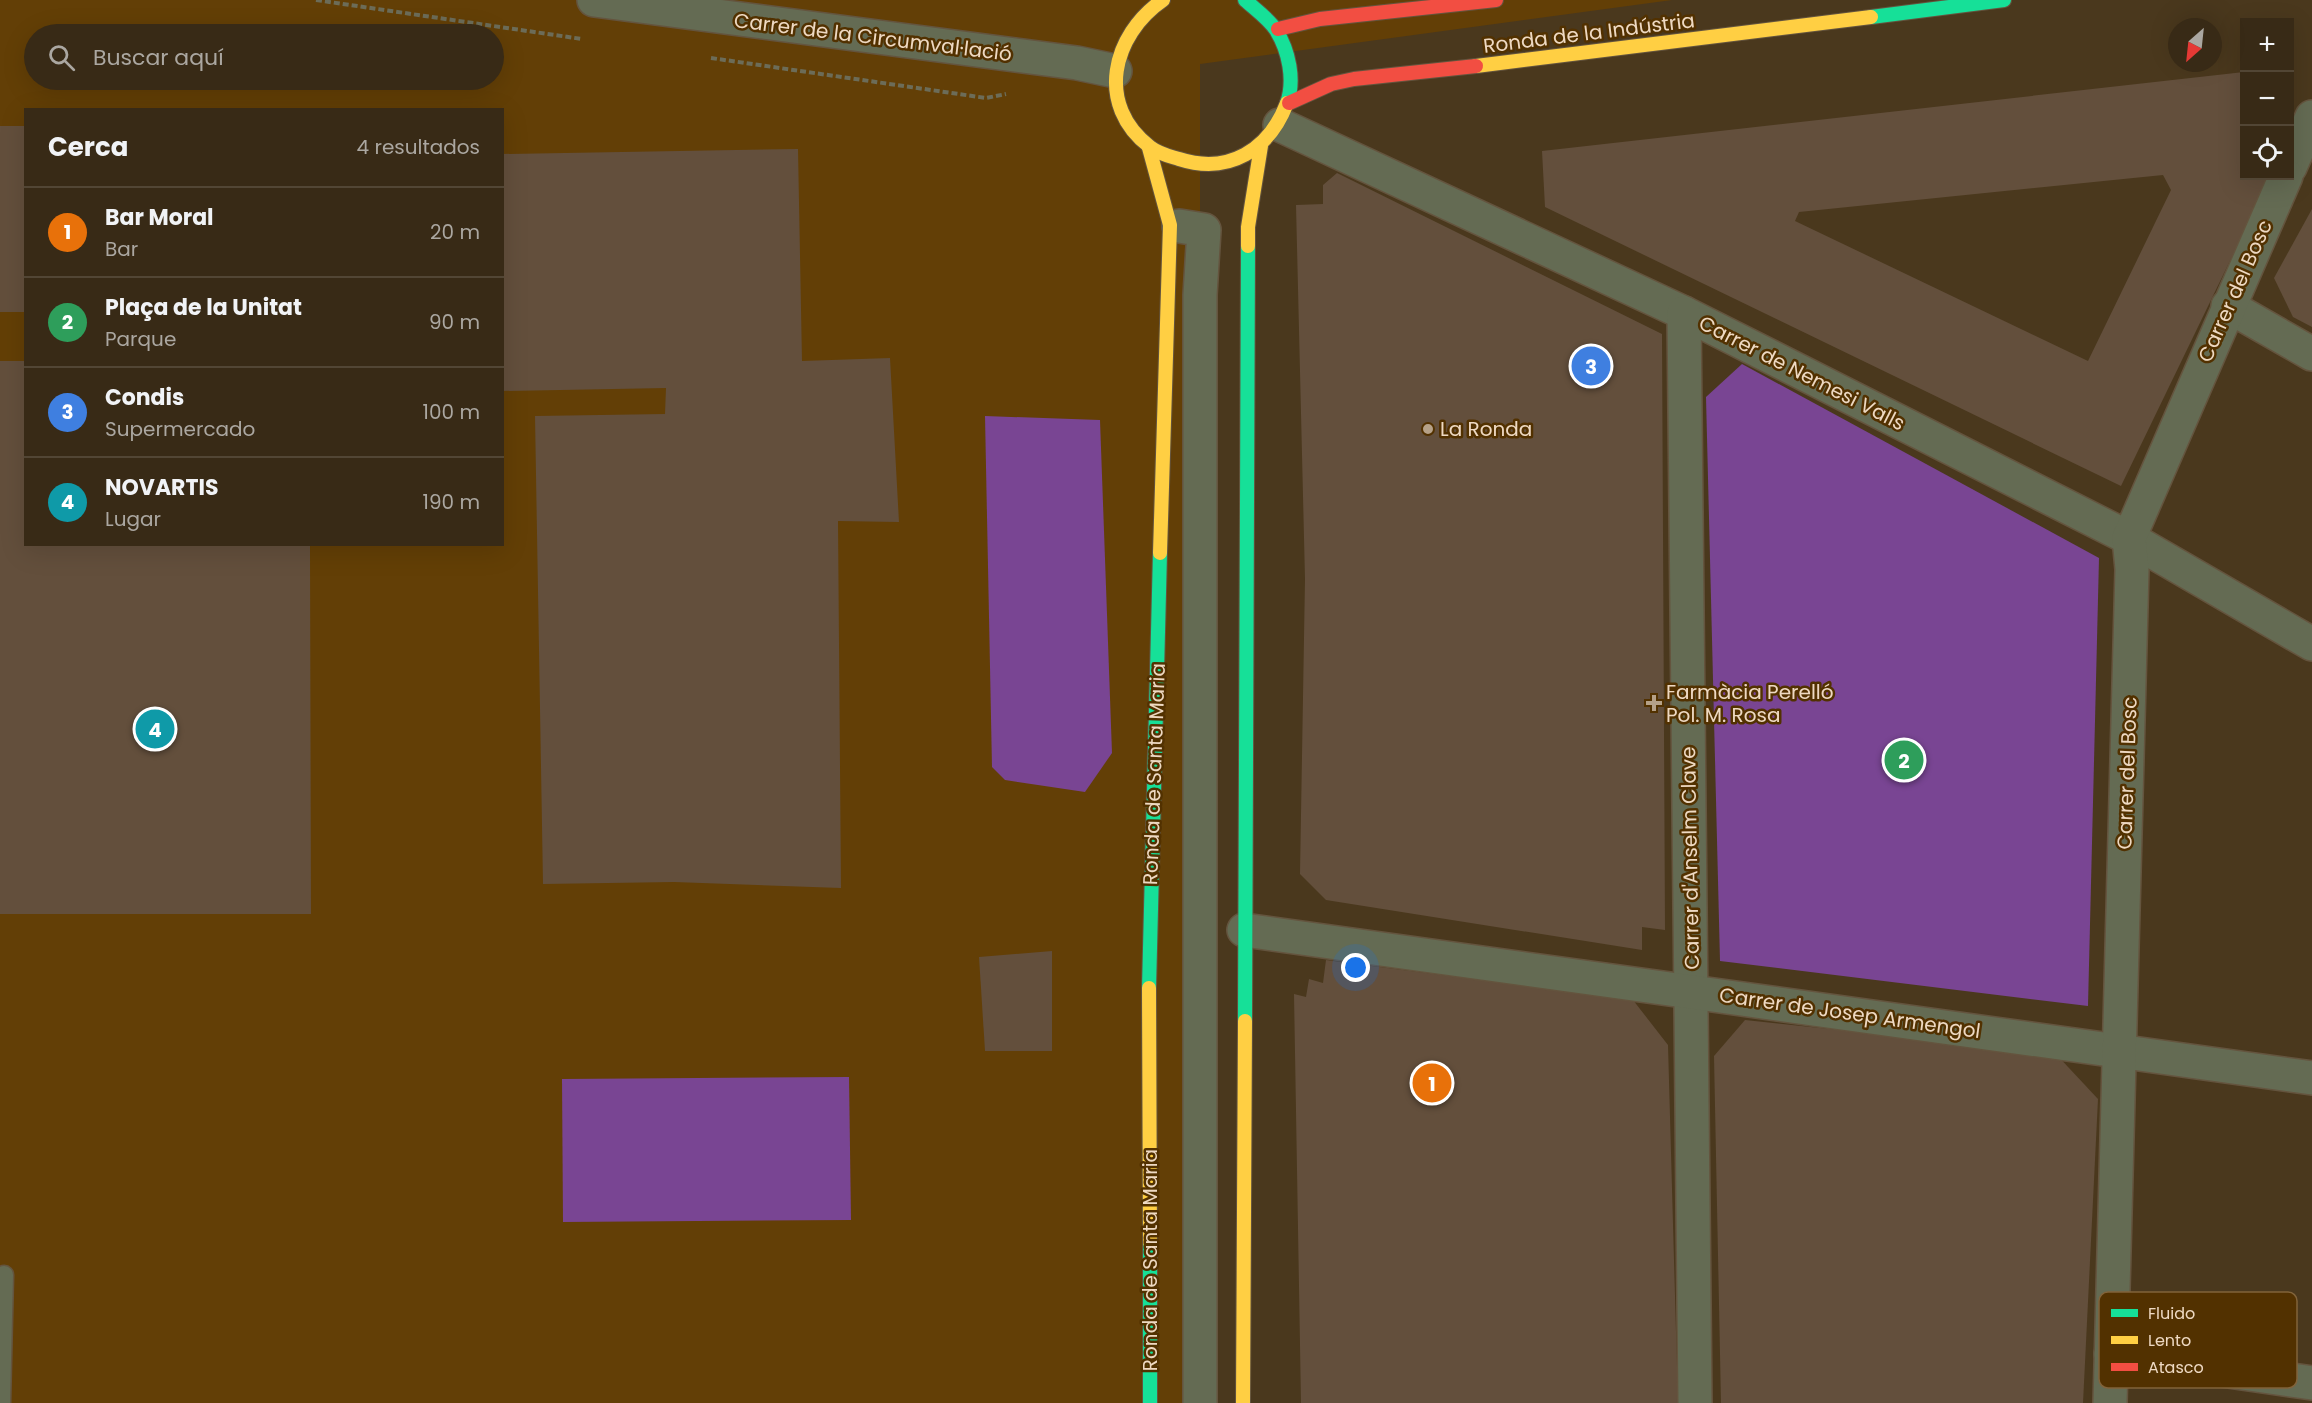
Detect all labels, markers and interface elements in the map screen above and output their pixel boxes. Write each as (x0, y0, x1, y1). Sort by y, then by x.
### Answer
street label: Carrer de la Circumval·lació (732, 6, 1014, 68)
street label: Ronda de la Indústria (1482, 6, 1696, 60)
north arrow (2168, 18, 2222, 72)
map controls (2240, 18, 2294, 180)
button: + (2240, 18, 2294, 72)
search box (24, 24, 504, 90)
icon: search (45, 41, 78, 74)
text: Buscar aquí (93, 42, 224, 73)
button: − (2240, 72, 2294, 126)
button: locate (2240, 126, 2294, 180)
text: Cerca (48, 129, 128, 165)
text: 4 resultados (357, 133, 480, 161)
text: Bar Moral (105, 202, 214, 233)
street label: Carrer del Bosc (2191, 215, 2279, 367)
text: 1 (64, 218, 71, 246)
text: 20 m (430, 218, 480, 246)
text: Bar (105, 235, 138, 263)
text: Plaça de la Unitat (105, 292, 302, 323)
text: 2 (62, 308, 73, 336)
text: 90 m (429, 308, 480, 336)
street label: Carrer de Nemesi Valls (1694, 309, 1910, 437)
text: Parque (105, 325, 176, 353)
pin: 3 (1572, 344, 1610, 388)
text: Condis (105, 382, 184, 413)
text: 3 (61, 398, 74, 426)
text: 100 m (423, 398, 480, 426)
text: Supermercado (105, 415, 255, 443)
place label: La Ronda (1440, 415, 1532, 443)
marker: La Ronda (1421, 422, 1435, 436)
text: NOVARTIS (105, 472, 218, 503)
text: 4 (61, 488, 74, 516)
text: 190 m (423, 488, 480, 516)
text: Lugar (105, 505, 161, 533)
street label: Ronda de Santa Maria (1136, 662, 1172, 886)
place label: Farmàcia Perelló Pol. M. Rosa (1666, 678, 1834, 729)
marker: Farmàcia Perelló Pol. M. Rosa (1647, 696, 1661, 710)
street label: Carrer del Bosc (2110, 696, 2144, 850)
pin: 4 (136, 706, 174, 752)
pin: 2 (1884, 738, 1924, 783)
street label: Carrer d'Anselm Clave (1674, 746, 1706, 970)
your location (1341, 953, 1370, 982)
street label: Carrer de Josep Armengol (1718, 981, 1982, 1045)
pin: 1 (1412, 1060, 1452, 1106)
street label: Ronda de Santa Maria (1136, 1149, 1164, 1371)
legend (2099, 1292, 2297, 1388)
text: Fluido (2148, 1302, 2195, 1325)
text: Lento (2148, 1329, 2191, 1352)
text: Atasco (2148, 1356, 2204, 1379)

